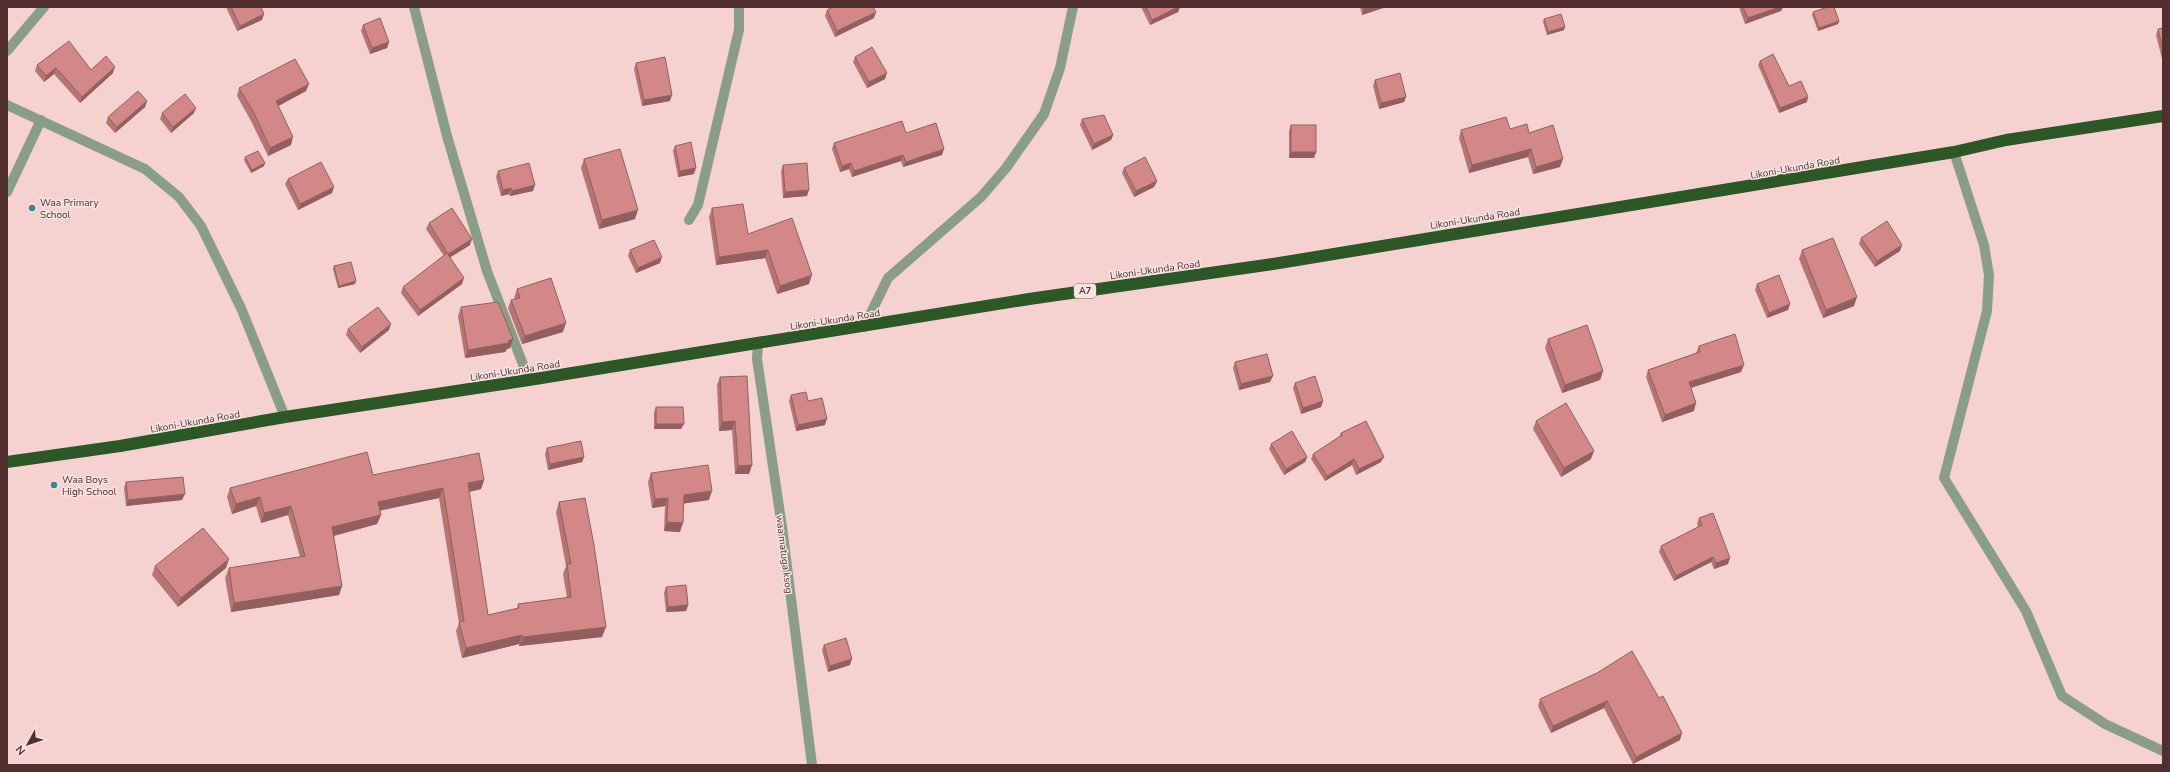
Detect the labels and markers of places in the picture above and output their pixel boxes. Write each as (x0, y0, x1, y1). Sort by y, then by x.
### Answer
place label: Waa Primary School (40, 196, 99, 222)
marker: Waa Primary School (27, 203, 37, 213)
place label: Waa Boys High School (62, 473, 117, 499)
marker: Waa Boys High School (49, 480, 59, 490)

